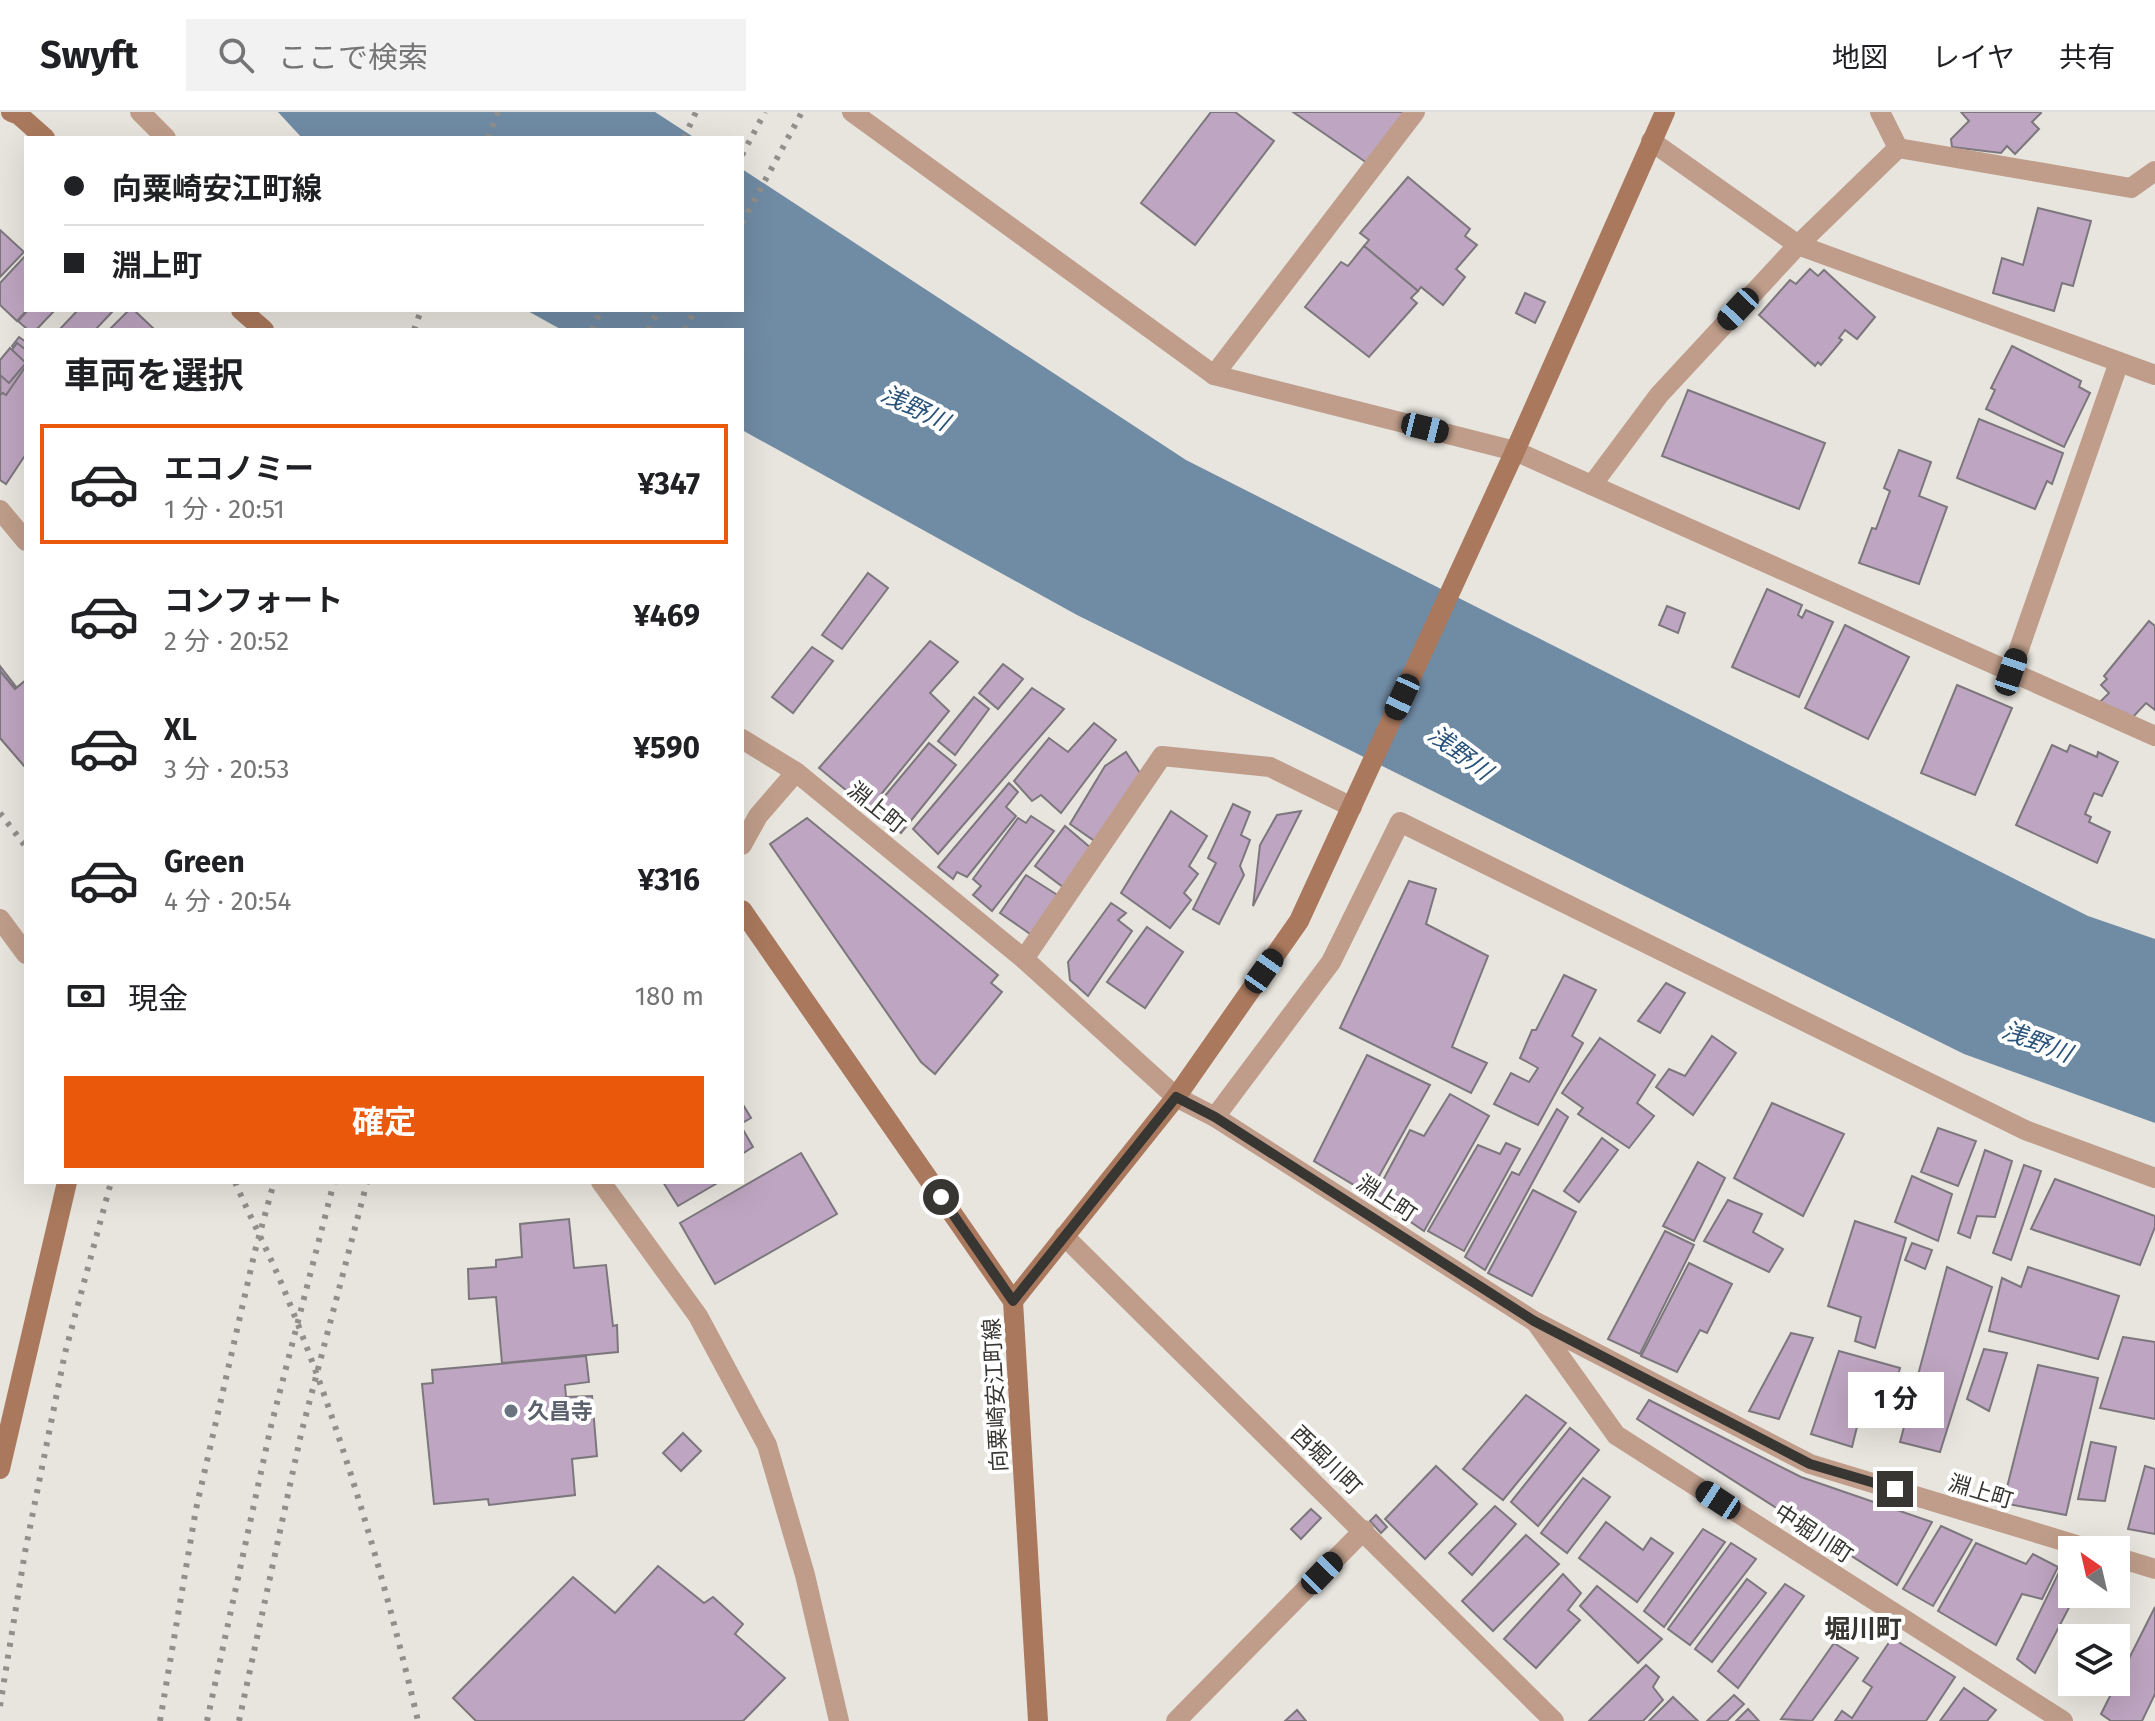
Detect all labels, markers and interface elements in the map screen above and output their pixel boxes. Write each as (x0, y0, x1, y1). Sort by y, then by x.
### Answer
search box (186, 19, 746, 91)
text: Swyft (40, 32, 138, 78)
icon: search (214, 33, 258, 77)
text: ここで検索 (278, 40, 428, 76)
text: 地図 (1832, 41, 1888, 74)
text: レイヤ (1932, 41, 2015, 74)
text: 共有 (2059, 41, 2115, 74)
text: 向粟崎安江町線 (112, 171, 322, 207)
text: 淵上町 (112, 248, 202, 284)
car (1713, 283, 1763, 335)
text: 車両を選択 (64, 354, 244, 398)
water label: 浅野川 (877, 380, 956, 438)
car (1399, 411, 1451, 445)
icon: car (68, 448, 140, 520)
text: エコノミー (164, 451, 314, 487)
text: ¥347 (638, 466, 700, 502)
text: 1 分 · 20:51 (164, 494, 285, 525)
icon: car (68, 580, 140, 652)
text: コンフォート (164, 583, 343, 619)
text: ¥469 (633, 598, 700, 634)
text: 2 分 · 20:52 (164, 626, 289, 657)
car (1992, 645, 2030, 699)
car (1381, 670, 1423, 724)
icon: car (68, 712, 140, 784)
text: XL (164, 712, 197, 748)
water label: 浅野川 (1423, 720, 1500, 788)
text: ¥590 (633, 730, 700, 766)
text: 3 分 · 20:53 (164, 754, 289, 785)
street label: 淵上町 (843, 776, 911, 839)
icon: car (68, 844, 140, 916)
text: Green (164, 844, 245, 880)
text: ¥316 (638, 862, 700, 898)
text: 4 分 · 20:54 (164, 886, 291, 917)
car (1240, 944, 1288, 998)
icon: cash (64, 974, 108, 1018)
text: 現金 (128, 981, 188, 1017)
text: 180 m (635, 981, 704, 1012)
water label: 浅野川 (1998, 1016, 2078, 1069)
button: 確定 (64, 1076, 704, 1168)
street label: 淵上町 (1352, 1169, 1422, 1228)
route start (923, 1179, 959, 1215)
street label: 向粟崎安江町線 (978, 1317, 1013, 1473)
callout: 1 分 (1847, 1373, 1943, 1429)
text: 1 分 (1874, 1384, 1918, 1415)
place label: 久昌寺 (527, 1398, 593, 1425)
marker: 久昌寺 (502, 1402, 520, 1420)
street label: 西堀川町 (1286, 1420, 1368, 1501)
street label: 淵上町 (1945, 1469, 2016, 1514)
route end (1877, 1471, 1913, 1507)
car (1691, 1477, 1745, 1523)
street label: 中堀川町 (1769, 1498, 1858, 1569)
north arrow (2058, 1536, 2130, 1608)
map controls (2058, 1536, 2130, 1696)
car (1297, 1547, 1347, 1599)
district label: 堀川町 (1824, 1614, 1902, 1645)
button: layers (2058, 1624, 2130, 1696)

